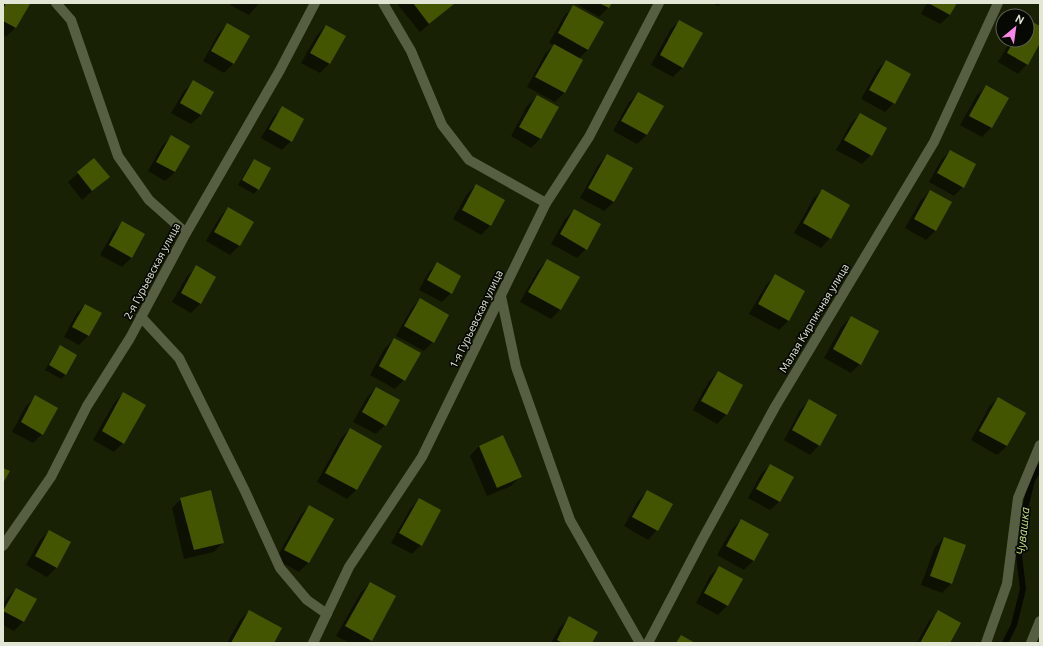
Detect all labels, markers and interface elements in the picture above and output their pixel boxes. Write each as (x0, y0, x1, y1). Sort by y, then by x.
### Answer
north arrow (995, 8, 1035, 48)
text: N (1013, 12, 1026, 26)
street label: 2-я Гурьевская улица (122, 221, 182, 321)
street label: Малая Кирпичная улица (777, 262, 851, 374)
street label: 1-я Гурьевская улица (447, 268, 505, 370)
water label: Чувашка (1014, 506, 1032, 555)

